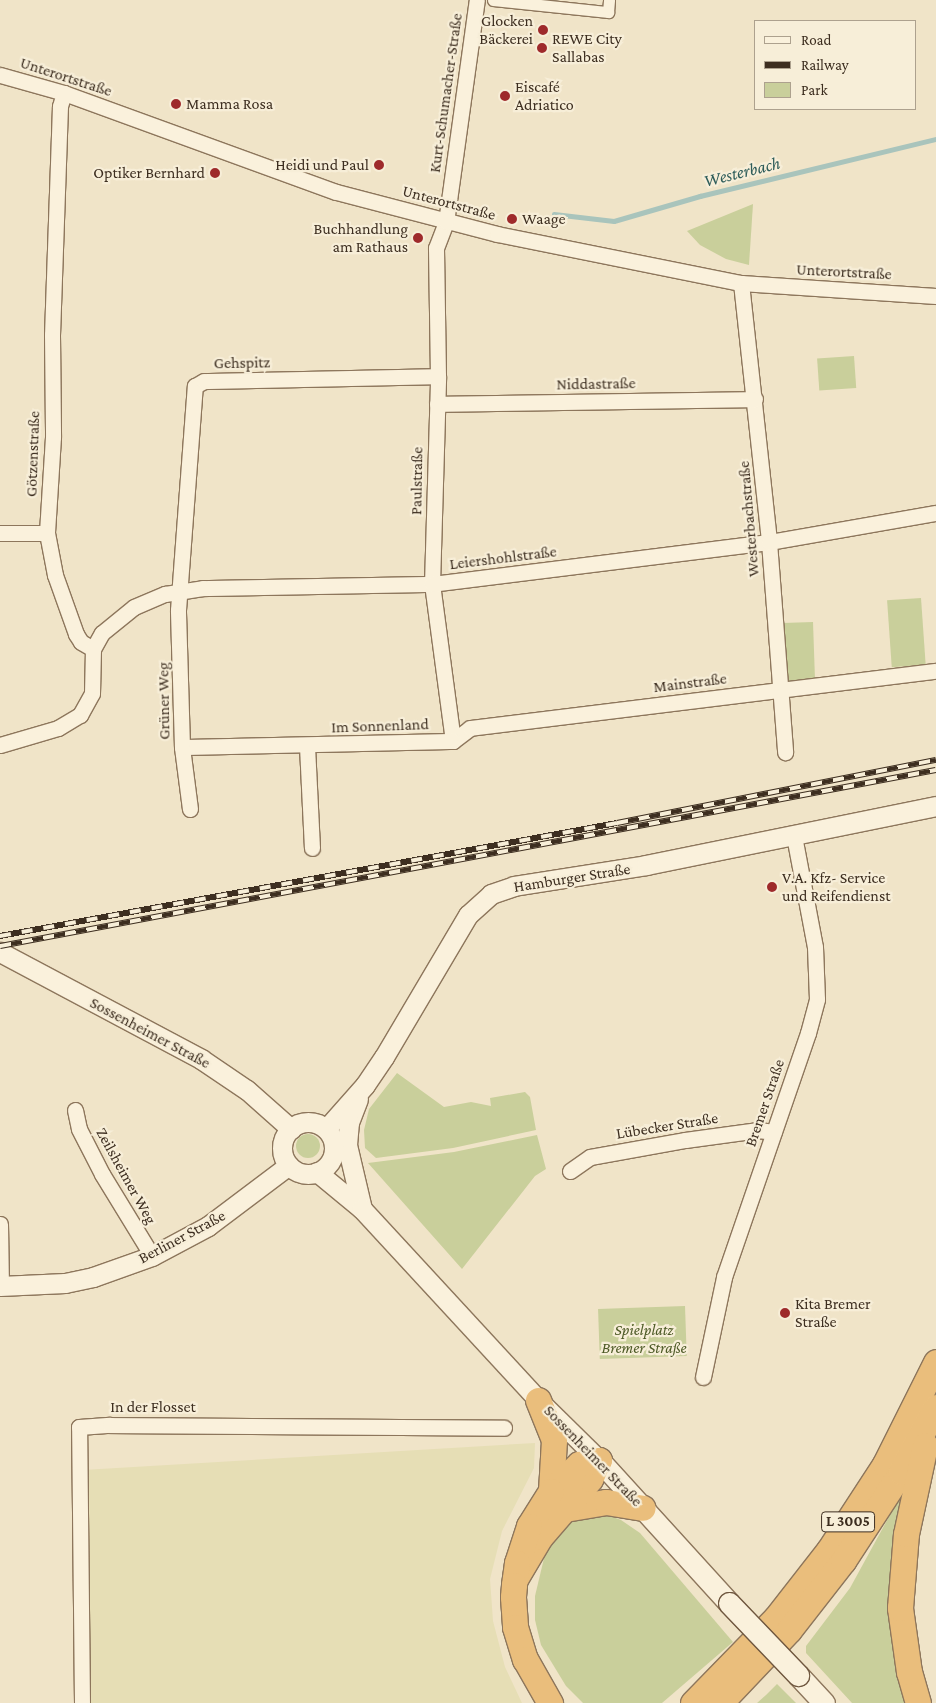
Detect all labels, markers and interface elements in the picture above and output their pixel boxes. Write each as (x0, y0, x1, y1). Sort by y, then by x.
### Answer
place label: Glocken Bäckerei (479, 11, 533, 49)
street label: Kurt-Schumacher-Straße (425, 12, 467, 174)
legend (754, 20, 916, 110)
marker: Glocken Bäckerei (537, 24, 549, 36)
place label: REWE City Sallabas (552, 29, 622, 67)
text: Road (801, 32, 831, 48)
marker: REWE City Sallabas (536, 42, 548, 54)
street label: Unterortstraße (18, 53, 114, 101)
text: Railway (801, 57, 849, 73)
place label: Eiscafé Adriatico (515, 77, 574, 115)
text: Park (801, 82, 828, 98)
marker: Eiscafé Adriatico (499, 90, 511, 102)
place label: Mamma Rosa (186, 94, 273, 114)
marker: Mamma Rosa (170, 98, 182, 110)
water label: Westerbach (702, 152, 782, 192)
place label: Heidi und Paul (275, 155, 369, 175)
marker: Heidi und Paul (373, 159, 385, 171)
place label: Optiker Bernhard (93, 163, 205, 183)
marker: Optiker Bernhard (209, 167, 221, 179)
street label: Unterortstraße (400, 181, 498, 225)
place label: Waage (522, 209, 565, 229)
marker: Waage (506, 213, 518, 225)
place label: Buchhandlung am Rathaus (314, 219, 408, 257)
marker: Buchhandlung am Rathaus (412, 232, 424, 244)
street label: Unterortstraße (796, 260, 892, 284)
street label: Gehspitz (214, 353, 270, 373)
street label: Niddastraße (556, 374, 636, 394)
street label: Götzenstraße (22, 411, 44, 497)
street label: Paulstraße (407, 447, 427, 515)
street label: Westerbachstraße (734, 460, 764, 578)
street label: Leiershohlstraße (448, 542, 558, 574)
street label: Grüner Weg (154, 662, 174, 740)
street label: Mainstraße (652, 669, 728, 697)
street label: Im Sonnenland (331, 715, 429, 737)
street label: Hamburger Straße (512, 859, 632, 897)
place label: V.A. Kfz- Service und Reifendienst (782, 868, 890, 906)
marker: V.A. Kfz- Service und Reifendienst (766, 881, 778, 893)
street label: Sossenheimer Straße (87, 993, 213, 1073)
street label: Bremer Straße (741, 1057, 789, 1149)
street label: Lübecker Straße (615, 1108, 719, 1144)
street label: Zeilsheimer Weg (92, 1124, 160, 1228)
street label: Berliner Straße (135, 1206, 229, 1268)
place label: Kita Bremer Straße (795, 1294, 871, 1332)
marker: Kita Bremer Straße (779, 1307, 791, 1319)
park label: Spielplatz Bremer Straße (601, 1320, 687, 1358)
street label: In der Flosset (110, 1397, 196, 1417)
street label: Sossenheimer Straße (540, 1401, 646, 1511)
road number: L 3005 (820, 1510, 876, 1534)

